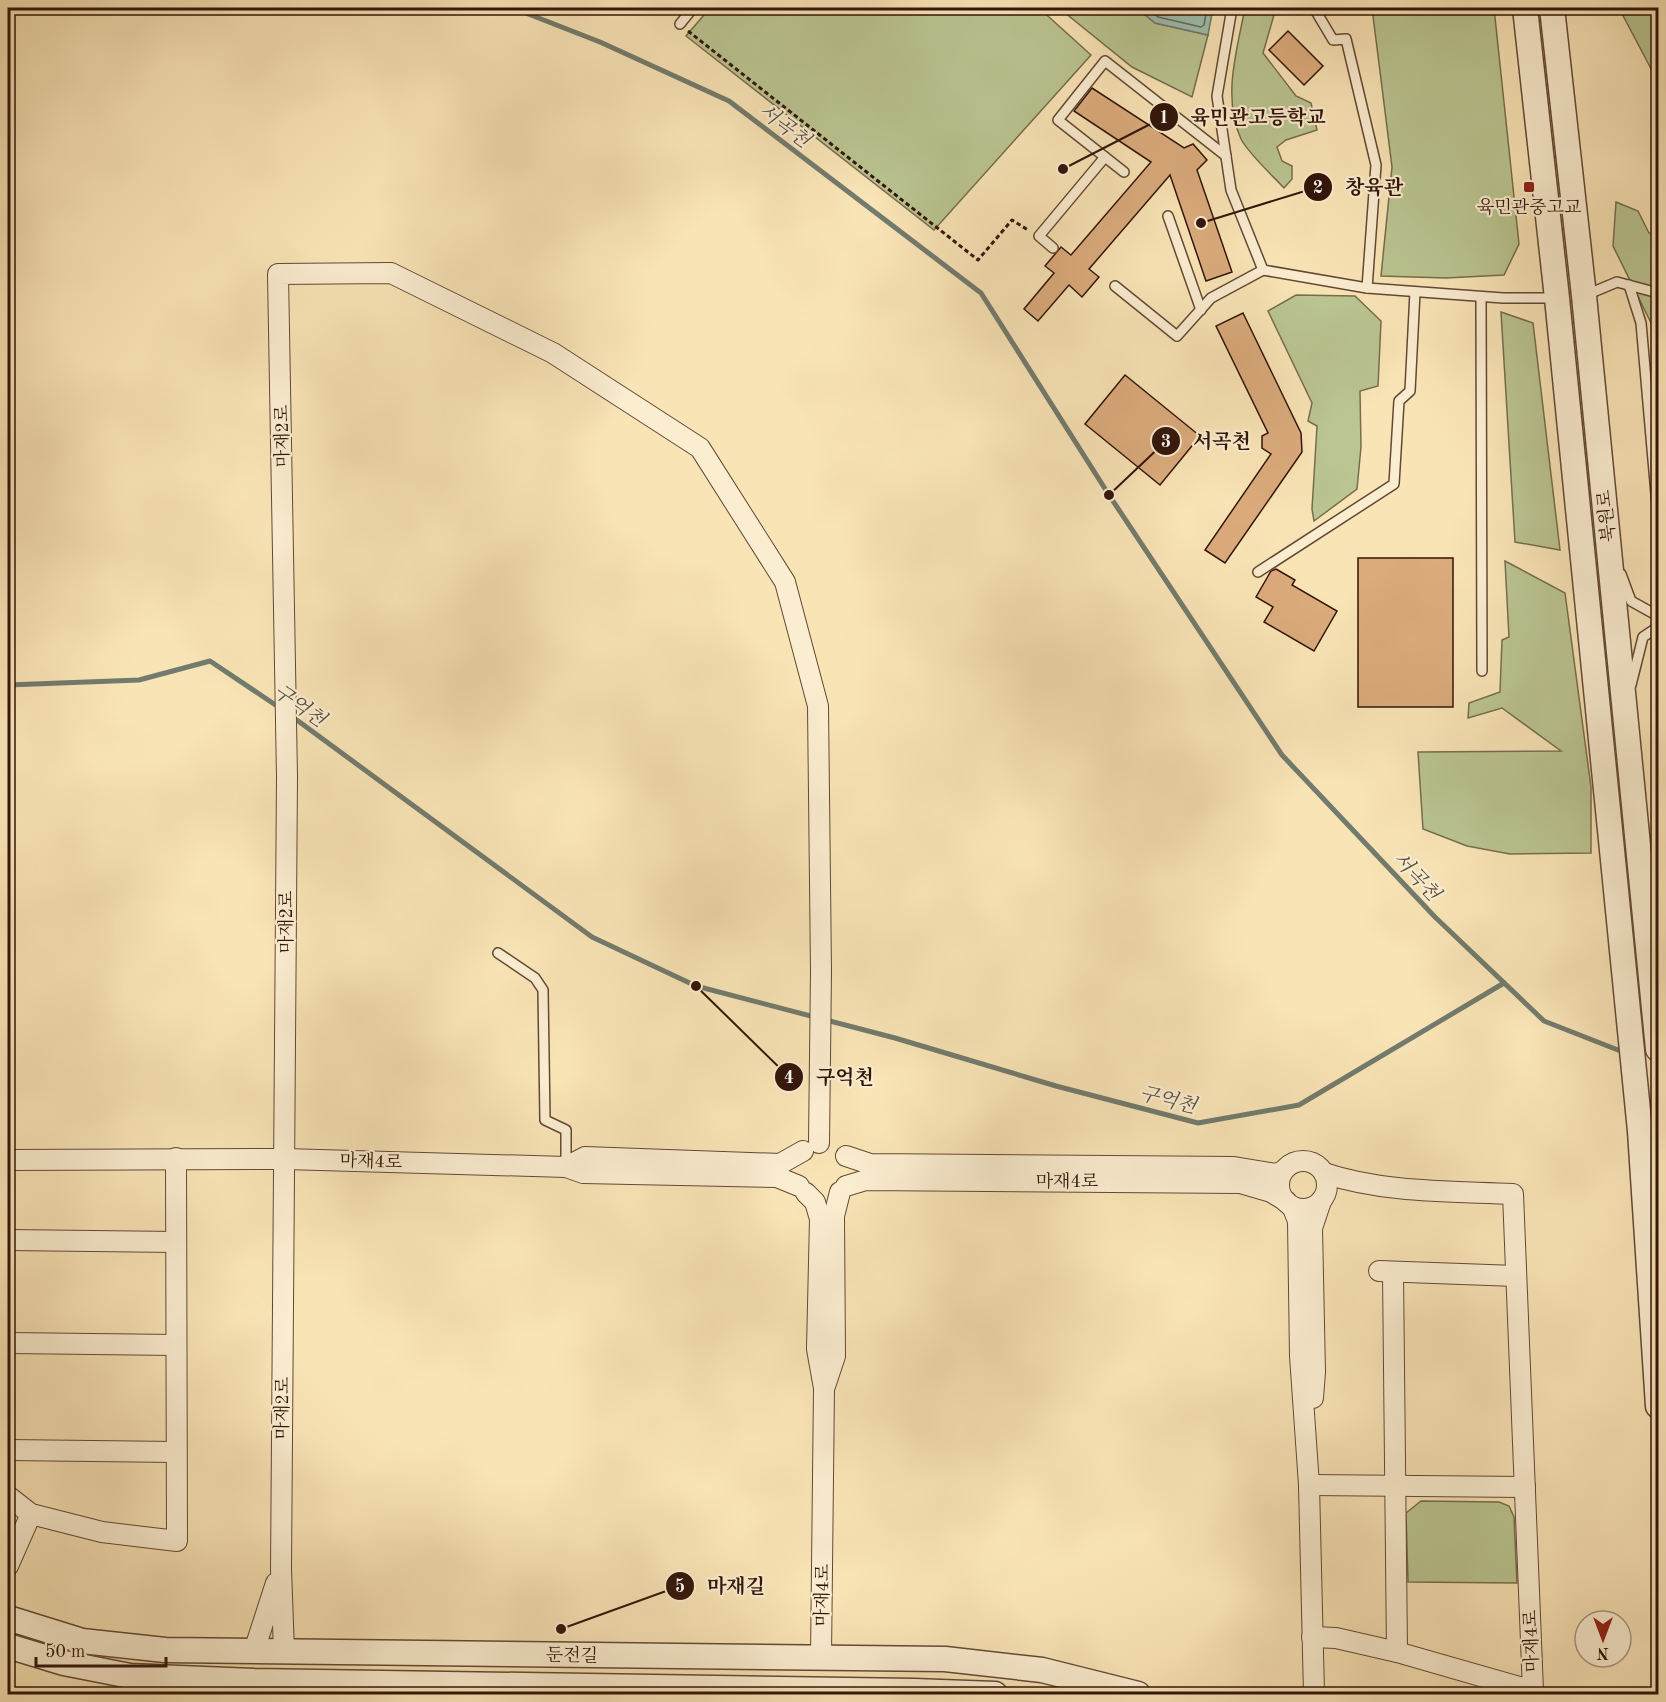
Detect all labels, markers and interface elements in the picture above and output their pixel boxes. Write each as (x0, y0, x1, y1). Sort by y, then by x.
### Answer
callout: 육민관고등학교 (1149, 98, 1338, 136)
water label: 서곡천 (755, 99, 816, 153)
text: 육민관고등학교 (1190, 106, 1326, 129)
text: 1 (1159, 109, 1169, 127)
callout: 창육관 (1303, 168, 1415, 206)
text: 창육관 (1345, 176, 1404, 199)
text: 2 (1313, 179, 1323, 197)
marker: 육민관중고교 (1522, 180, 1536, 194)
place label: 육민관중고교 (1477, 198, 1582, 217)
street label: 마재2로 (272, 405, 293, 467)
callout: 서곡천 (1151, 422, 1263, 460)
text: 서곡천 (1193, 430, 1251, 453)
text: 3 (1161, 433, 1171, 451)
street label: 북원로 (1593, 489, 1619, 543)
water label: 구억천 (269, 679, 331, 732)
water label: 서곡천 (1388, 847, 1446, 907)
street label: 마재2로 (277, 891, 296, 953)
callout: 구억천 (774, 1058, 886, 1096)
text: 구억천 (816, 1066, 874, 1089)
text: 4 (784, 1069, 794, 1087)
water label: 구억천 (1137, 1081, 1200, 1118)
street label: 마재4로 (339, 1151, 403, 1172)
street label: 마재4로 (1036, 1172, 1098, 1191)
street label: 마재2로 (272, 1377, 293, 1439)
street label: 마재4로 (812, 1564, 833, 1626)
callout: 마재길 (665, 1567, 777, 1605)
text: 마재길 (707, 1575, 765, 1598)
text: 5 (675, 1578, 685, 1596)
street label: 마재4로 (1521, 1609, 1542, 1673)
north arrow (1573, 1609, 1633, 1669)
scale bar (36, 1630, 166, 1668)
text: 50 m (45, 1643, 85, 1661)
text: N (1596, 1644, 1609, 1660)
street label: 둔전길 (546, 1646, 598, 1665)

